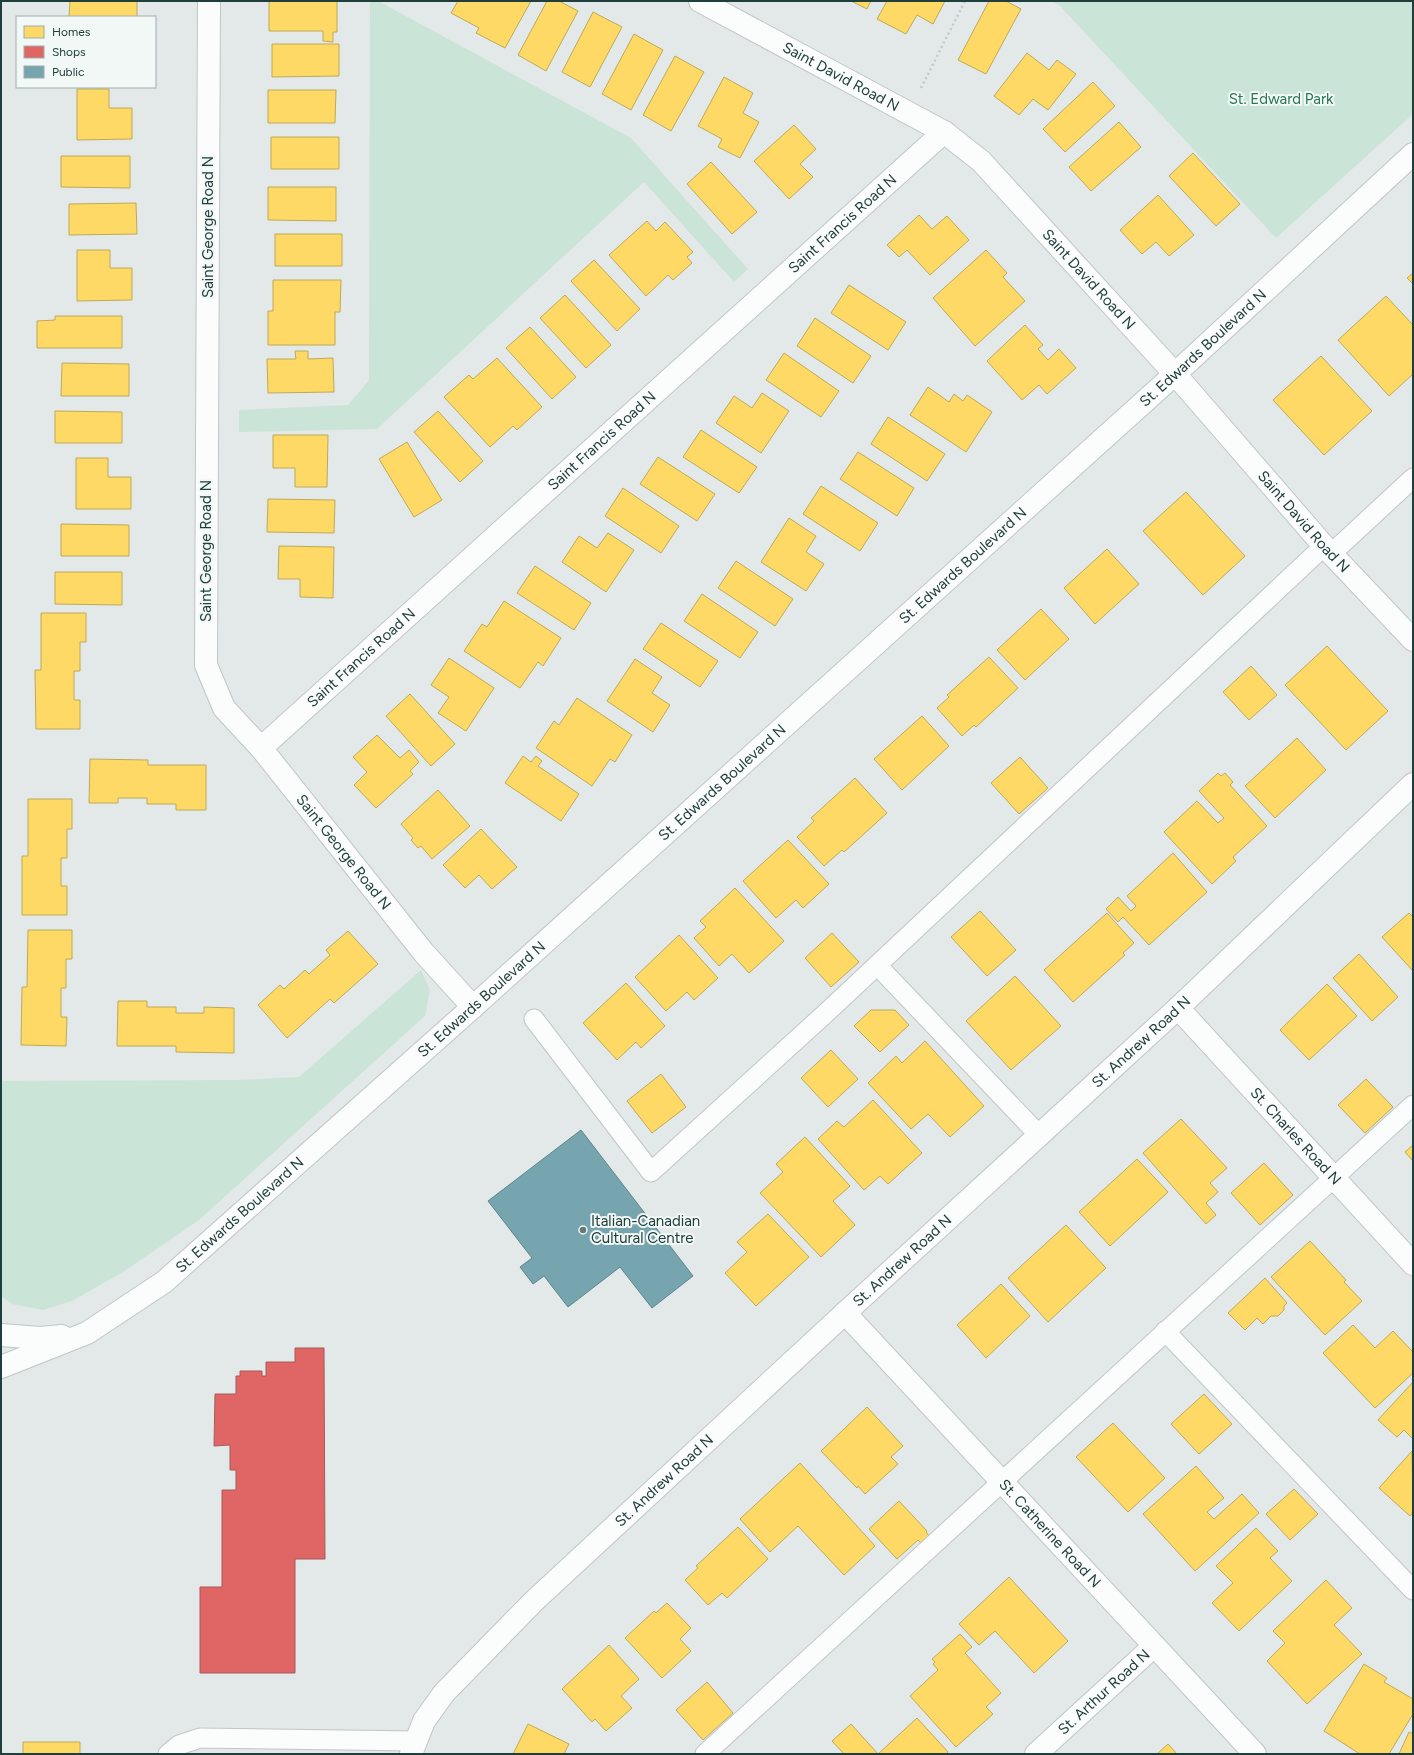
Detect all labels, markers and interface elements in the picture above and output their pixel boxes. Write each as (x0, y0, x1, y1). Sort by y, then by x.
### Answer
legend (16, 16, 156, 88)
text: Homes (52, 25, 91, 39)
street label: Saint David Road N (780, 38, 902, 115)
text: Shops (52, 45, 86, 59)
text: Public (52, 65, 85, 79)
park label: St. Edward Park (1229, 90, 1334, 108)
street label: Saint George Road N (199, 156, 217, 298)
street label: Saint Francis Road N (785, 170, 900, 277)
street label: Saint David Road N (1038, 225, 1139, 333)
street label: St. Edwards Boulevard N (1136, 285, 1270, 410)
street label: Saint Francis Road N (544, 387, 660, 494)
street label: Saint David Road N (1254, 467, 1353, 576)
street label: Saint George Road N (197, 480, 215, 622)
street label: St. Edwards Boulevard N (895, 503, 1030, 627)
street label: Saint Francis Road N (303, 604, 419, 711)
street label: St. Edwards Boulevard N (655, 720, 790, 844)
street label: Saint George Road N (292, 791, 395, 913)
street label: St. Edwards Boulevard N (414, 937, 549, 1061)
street label: St. Andrew Road N (1088, 992, 1194, 1091)
street label: St. Charles Road N (1247, 1084, 1345, 1189)
street label: St. Edwards Boulevard N (172, 1153, 307, 1276)
street label: St. Andrew Road N (849, 1211, 955, 1310)
place label: Italian-Canadian Cultural Centre (591, 1212, 700, 1247)
marker: Italian-Canadian Cultural Centre (578, 1225, 588, 1235)
street label: St. Andrew Road N (611, 1431, 717, 1530)
street label: St. Catherine Road N (995, 1476, 1105, 1591)
street label: St. Arthur Road N (1054, 1645, 1153, 1738)

